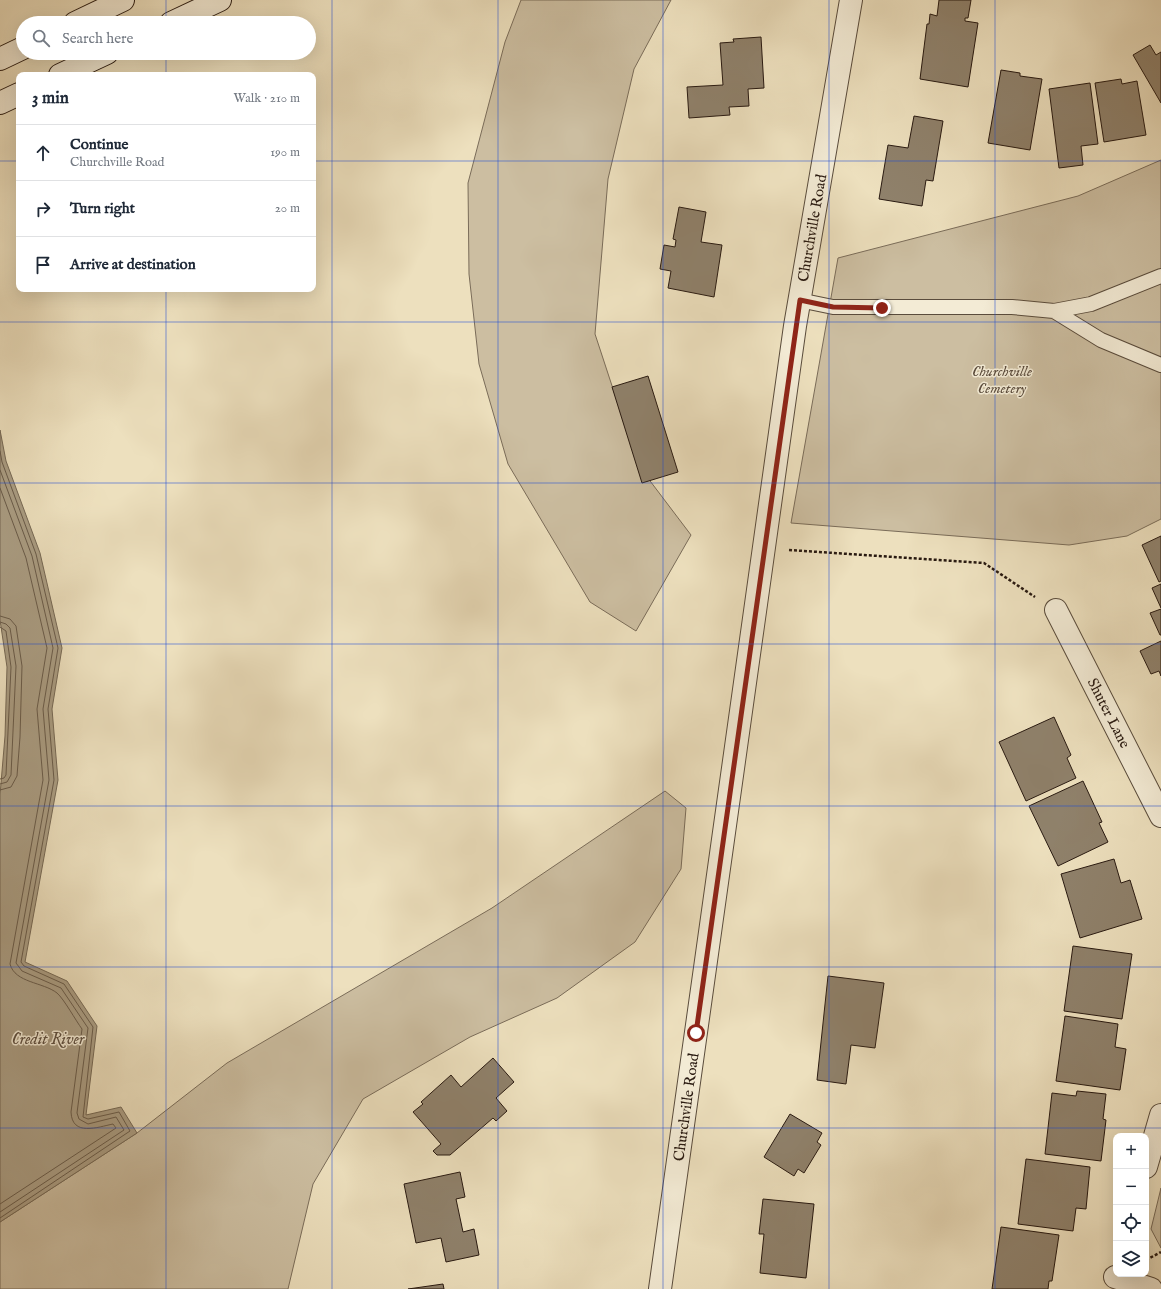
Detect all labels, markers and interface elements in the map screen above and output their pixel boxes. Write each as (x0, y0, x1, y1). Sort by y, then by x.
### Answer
search box (16, 16, 316, 60)
icon: search (30, 27, 52, 49)
text: Search here (62, 29, 133, 48)
text: 3 min (32, 88, 69, 109)
text: Walk · 210 m (234, 90, 300, 107)
text: Continue (70, 135, 128, 154)
icon: ahead (32, 142, 54, 164)
text: 190 m (270, 144, 300, 161)
text: Churchville Road (70, 154, 164, 171)
street label: Churchville Road (794, 172, 831, 283)
icon: right (32, 198, 54, 220)
text: Turn right (70, 199, 135, 218)
text: 20 m (275, 200, 300, 217)
icon: arrive (32, 254, 54, 276)
text: Arrive at destination (70, 255, 196, 274)
route end (873, 299, 891, 317)
park label: Churchville Cemetery (972, 362, 1032, 398)
street label: Shuter Lane (1083, 675, 1134, 752)
route start (687, 1024, 705, 1042)
water label: Credit River (12, 1030, 86, 1050)
street label: Churchville Road (670, 1051, 704, 1162)
map controls (1113, 1133, 1149, 1277)
button: + (1113, 1133, 1149, 1169)
button: − (1113, 1169, 1149, 1205)
button: locate (1113, 1205, 1149, 1241)
button: layers (1113, 1241, 1149, 1277)

